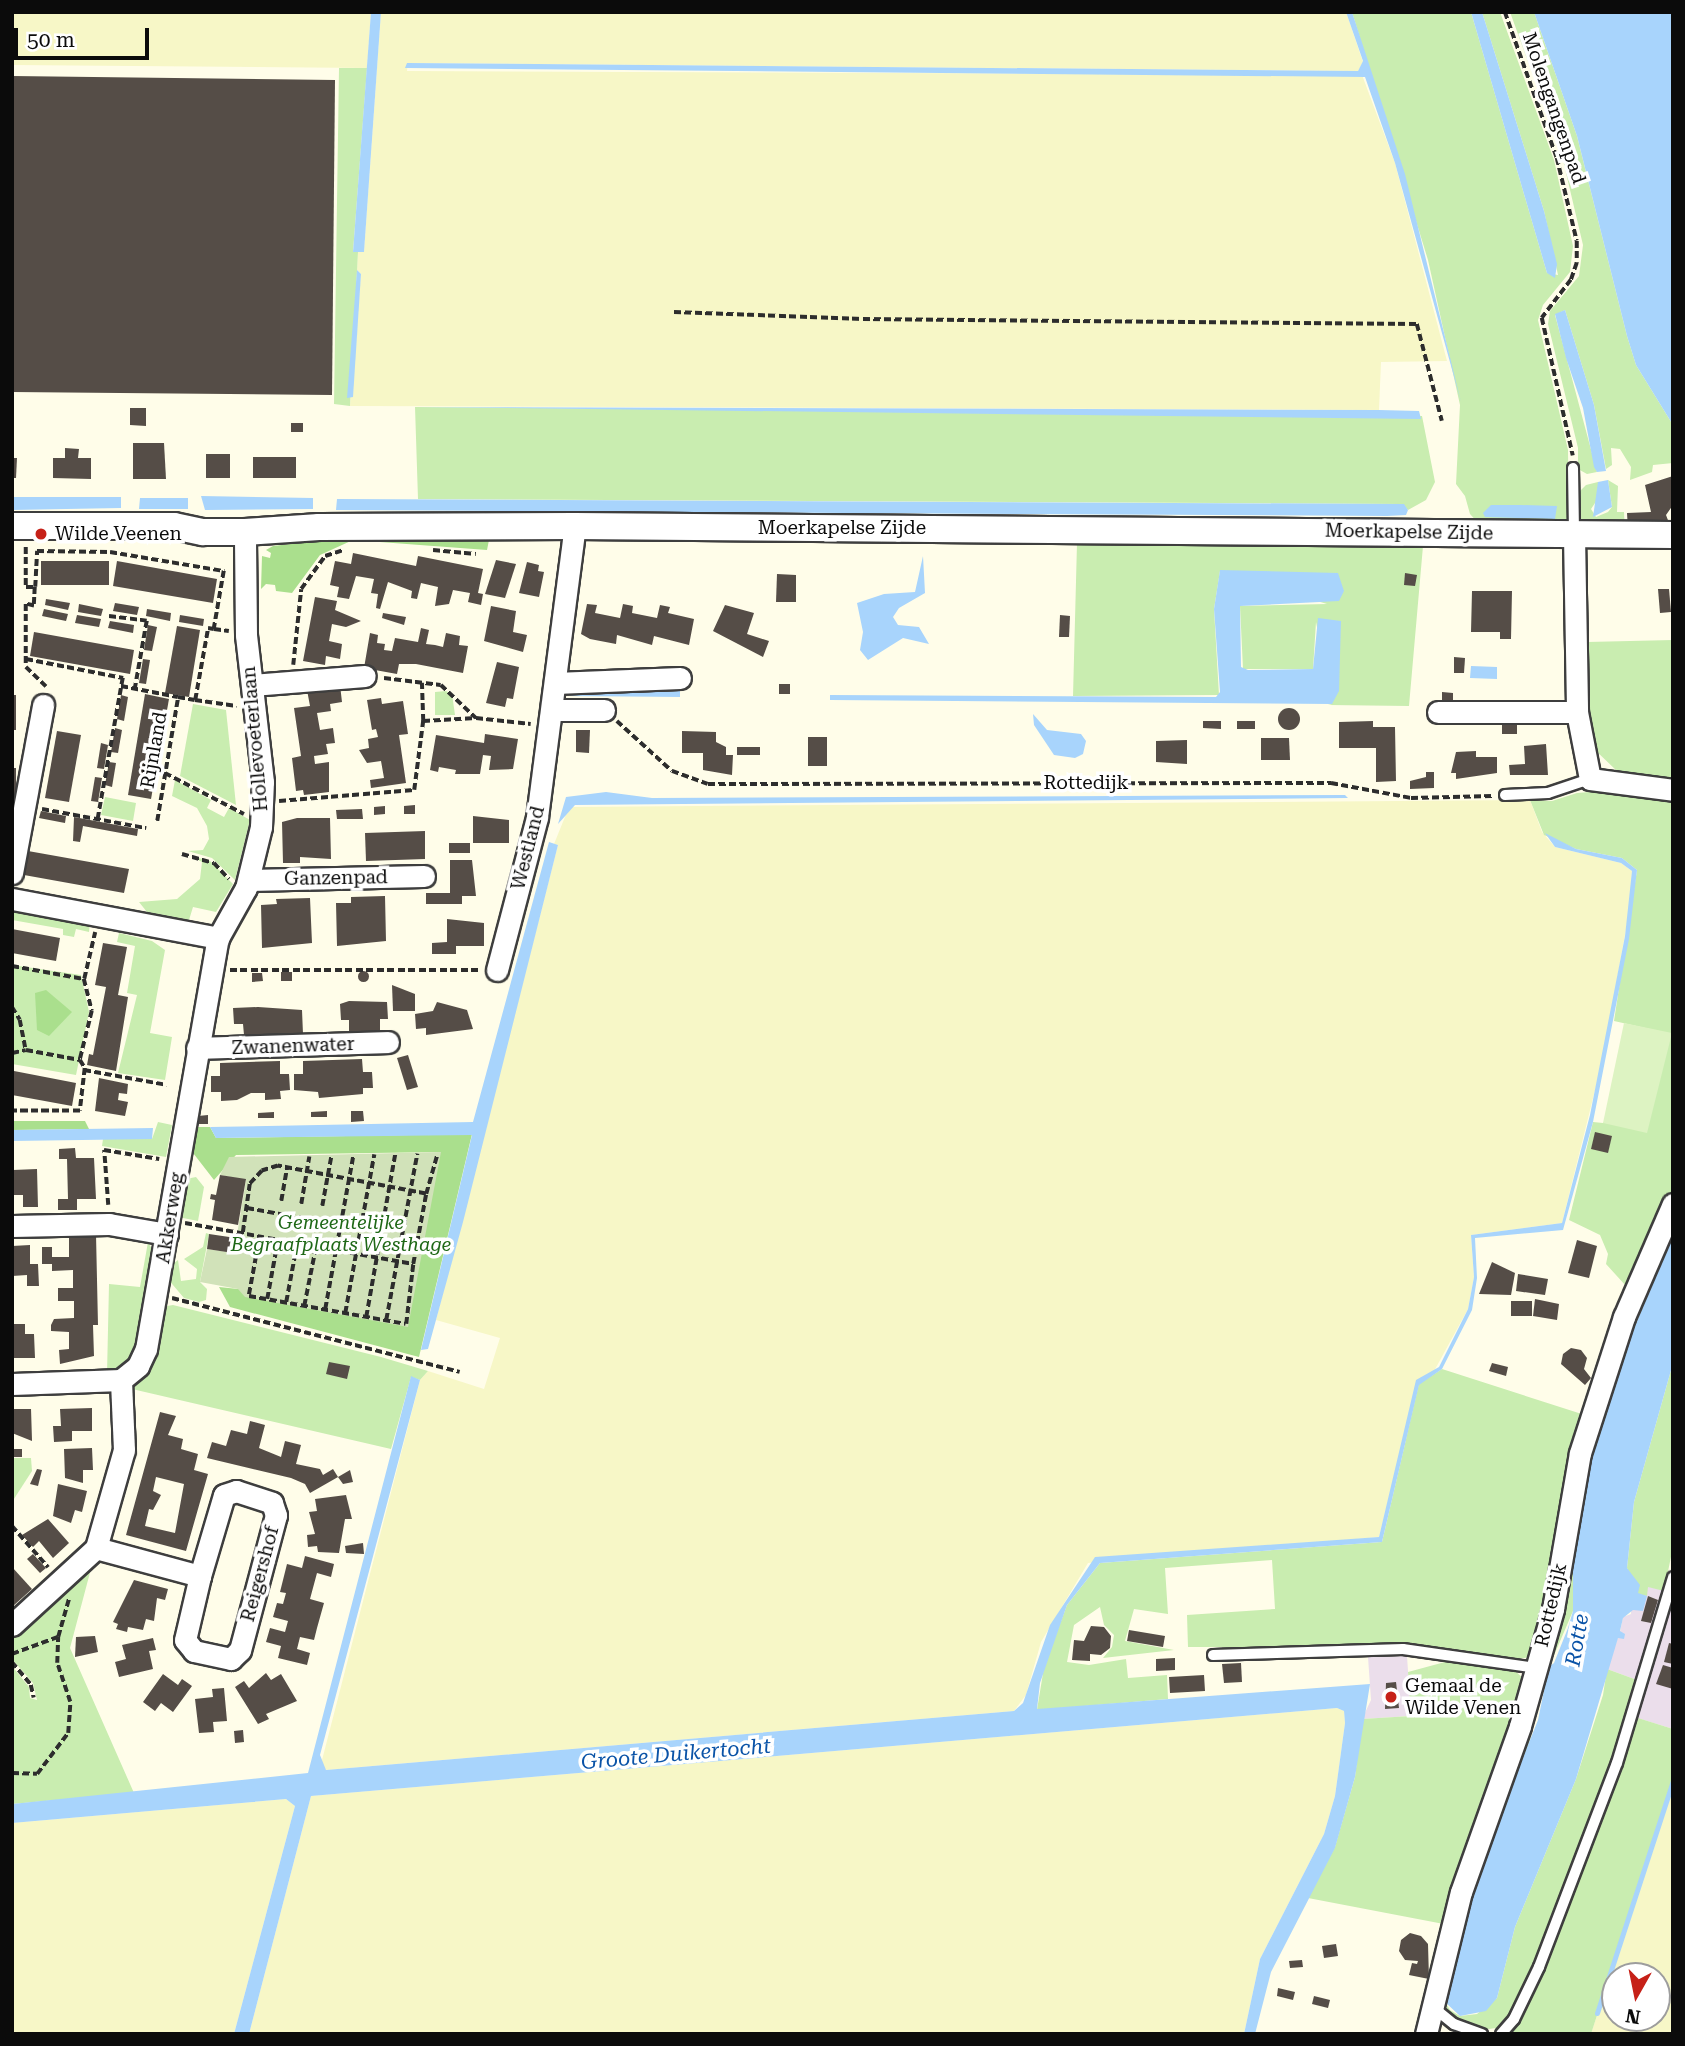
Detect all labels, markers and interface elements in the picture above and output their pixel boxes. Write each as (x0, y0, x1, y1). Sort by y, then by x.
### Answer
scale bar (18, 14, 152, 58)
text: 50 m (27, 28, 75, 52)
street label: Molengangenpad (1517, 29, 1591, 187)
street label: Moerkapelse Zijde (758, 517, 926, 539)
street label: Moerkapelse Zijde (1325, 519, 1493, 545)
place label: Wilde Veenen (55, 523, 182, 545)
marker: Wilde Veenen (33, 526, 49, 542)
street label: Hollevoeterlaan (237, 665, 273, 813)
street label: Rijnland (136, 710, 172, 790)
street label: Rottedijk (1043, 772, 1129, 794)
street label: Westland (507, 804, 549, 892)
street label: Ganzenpad (284, 866, 388, 890)
street label: Zwanenwater (231, 1032, 355, 1060)
street label: Akkerweg (152, 1171, 188, 1265)
park label: Gemeentelijke Begraafplaats Westhage (231, 1212, 451, 1256)
street label: Reigershof (236, 1524, 284, 1624)
street label: Rottedijk (1530, 1561, 1572, 1649)
water label: Rotte (1560, 1612, 1594, 1668)
place label: Gemaal de Wilde Venen (1405, 1675, 1521, 1719)
marker: Gemaal de Wilde Venen (1383, 1689, 1399, 1705)
water label: Groote Duikertocht (580, 1733, 772, 1775)
north arrow (1601, 1962, 1671, 2032)
text: N (1624, 2004, 1642, 2029)

